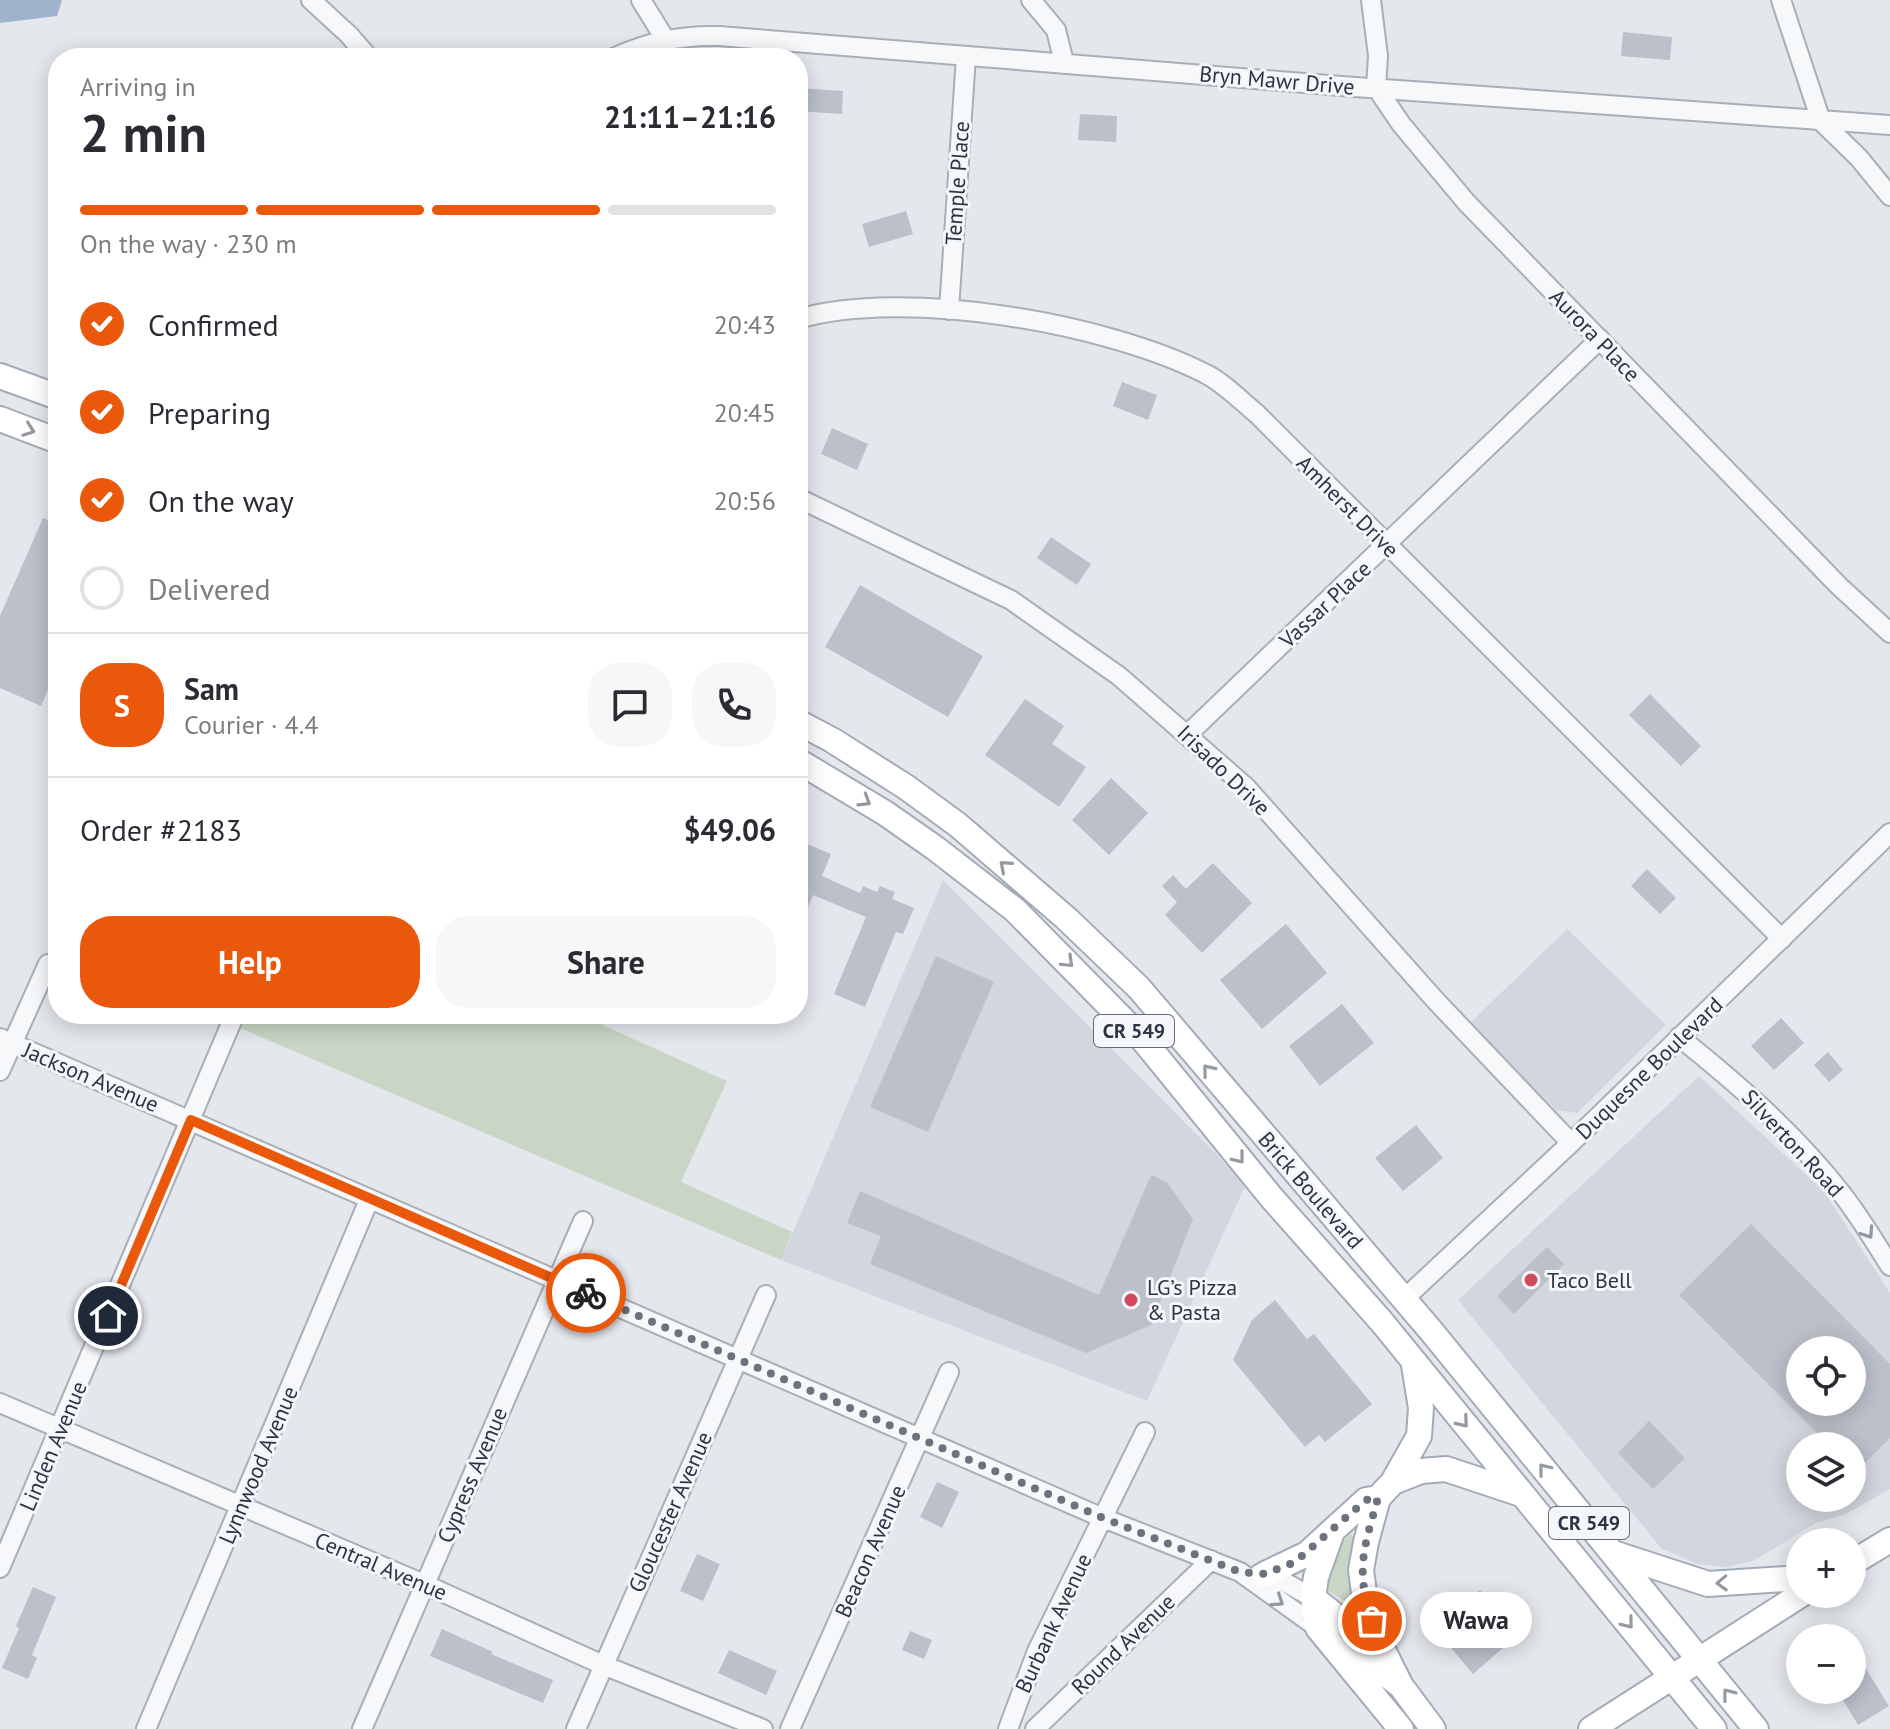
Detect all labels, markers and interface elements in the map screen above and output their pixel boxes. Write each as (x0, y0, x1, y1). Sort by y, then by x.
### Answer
street label: Bryn Mawr Drive (1198, 59, 1356, 101)
text: Arriving in (80, 70, 196, 103)
text: 21:11–21:16 (604, 97, 776, 136)
text: 2 min (80, 99, 207, 166)
street label: Temple Place (939, 120, 975, 246)
text: On the way · 230 m (80, 227, 297, 260)
street label: Aurora Place (1544, 283, 1646, 387)
icon: check (80, 302, 124, 346)
text: Confirmed (148, 305, 279, 344)
text: 20:43 (714, 308, 776, 341)
icon: check (80, 390, 124, 434)
text: Preparing (148, 393, 271, 432)
text: 20:45 (714, 396, 776, 429)
one-way arrow (21, 420, 35, 437)
street label: Amherst Drive (1291, 449, 1405, 563)
icon: check (80, 478, 124, 522)
text: On the way (148, 481, 294, 520)
text: 20:56 (714, 484, 776, 517)
street label: Vassar Place (1273, 554, 1377, 654)
text: Delivered (148, 569, 271, 608)
button: chat (588, 663, 672, 747)
button: phone (692, 663, 776, 747)
text: Sam (184, 669, 239, 708)
text: S (114, 686, 130, 725)
text: Courier · 4.4 (184, 708, 318, 741)
street label: Irisado Drive (1172, 719, 1276, 821)
one-way arrow (856, 791, 871, 806)
text: Order #2183 (80, 810, 242, 849)
text: $49.06 (684, 810, 776, 849)
one-way arrow (1000, 861, 1015, 876)
button: Help (80, 916, 420, 1008)
button: Share (436, 916, 776, 1008)
one-way arrow (1059, 953, 1073, 968)
street label: Duquesne Boulevard (1570, 991, 1728, 1145)
road number: CR 549 (1094, 1015, 1174, 1047)
street label: Jackson Avenue (18, 1035, 163, 1118)
one-way arrow (1203, 1064, 1218, 1079)
street label: Silverton Road (1736, 1083, 1850, 1203)
street label: Brick Boulevard (1252, 1126, 1370, 1254)
one-way arrow (1229, 1149, 1244, 1163)
one-way arrow (1858, 1224, 1873, 1239)
courier (546, 1253, 626, 1333)
place label: Taco Bell (1547, 1266, 1632, 1294)
icon: bike (564, 1271, 608, 1315)
marker: Taco Bell (1522, 1271, 1540, 1289)
place label: LG’s Pizza & Pasta (1147, 1273, 1237, 1326)
pin (74, 1282, 142, 1350)
marker: LG’s Pizza & Pasta (1122, 1291, 1140, 1309)
icon: home (86, 1294, 130, 1338)
map controls (1786, 1336, 1866, 1704)
button: locate (1786, 1336, 1866, 1416)
street label: Linden Avenue (13, 1377, 93, 1515)
street label: Lynnwood Avenue (212, 1382, 304, 1548)
street label: Cypress Avenue (431, 1403, 513, 1547)
one-way arrow (1453, 1413, 1468, 1427)
street label: Gloucester Avenue (622, 1427, 718, 1597)
button: layers (1786, 1432, 1866, 1512)
one-way arrow (1540, 1464, 1554, 1479)
street label: Beacon Avenue (828, 1480, 912, 1622)
road number: CR 549 (1549, 1507, 1629, 1539)
street label: Central Avenue (311, 1526, 451, 1606)
button: + (1786, 1528, 1866, 1608)
street label: Burbank Avenue (1008, 1549, 1098, 1697)
one-way arrow (1715, 1575, 1728, 1592)
pin (1338, 1587, 1406, 1655)
street label: Round Avenue (1065, 1588, 1181, 1700)
one-way arrow (1270, 1591, 1284, 1606)
callout: Wawa (1420, 1593, 1532, 1649)
icon: bag (1350, 1599, 1394, 1643)
text: Wawa (1443, 1603, 1509, 1636)
one-way arrow (1618, 1614, 1633, 1628)
button: − (1786, 1624, 1866, 1704)
one-way arrow (1724, 1688, 1738, 1703)

